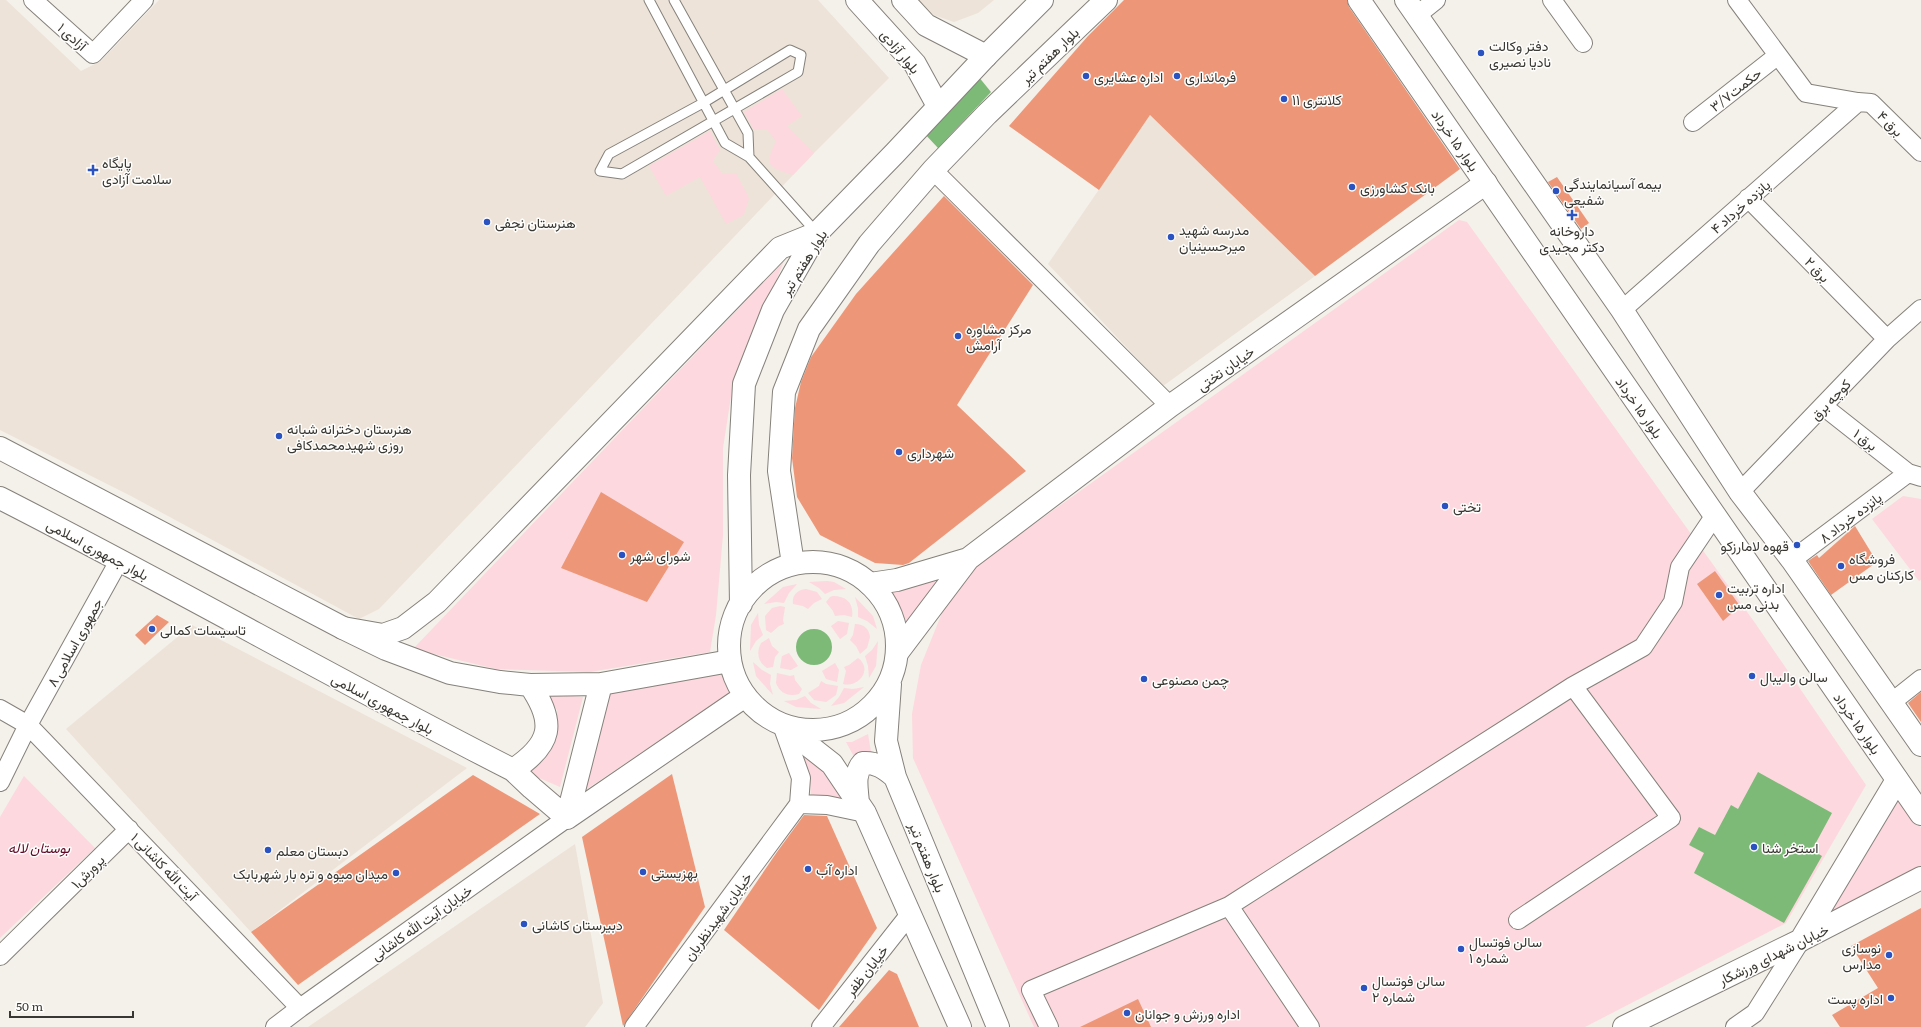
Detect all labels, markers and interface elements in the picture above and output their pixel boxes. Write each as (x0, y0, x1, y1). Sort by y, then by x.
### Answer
street label: آزادی ۱ (54, 17, 94, 56)
street label: بلوار هفتم تیر (1015, 22, 1083, 89)
street label: بلوار آزادی (876, 24, 926, 78)
place label: دفتر وکالت نادیا نصیری (1489, 35, 1551, 71)
marker: دفتر وکالت نادیا نصیری (1476, 48, 1486, 58)
street label: حکمت۳/۷ (1705, 62, 1765, 116)
place label: اداره عشایری (1094, 66, 1163, 86)
place label: فرمانداری (1185, 66, 1236, 86)
marker: اداره عشایری (1081, 71, 1091, 81)
marker: فرمانداری (1172, 71, 1182, 81)
place label: کلانتری ۱۱ (1292, 89, 1342, 109)
marker: کلانتری ۱۱ (1279, 94, 1289, 104)
street label: بلوار ۱۵ خرداد (1427, 105, 1485, 175)
street label: برق ۴ (1873, 105, 1909, 141)
place label: پایگاه سلامت آزادی (102, 152, 172, 188)
marker: پایگاه سلامت آزادی (87, 164, 99, 176)
place label: بیمه آسیانمایندگی شفیعی (1564, 173, 1662, 209)
street label: پانزده خرداد ۴ (1706, 174, 1775, 238)
place label: بانک کشاورزی (1360, 177, 1435, 197)
marker: بانک کشاورزی (1347, 182, 1357, 192)
marker: بیمه آسیانمایندگی شفیعی (1551, 186, 1561, 196)
marker: داروخانه دکتر مجیدی (1567, 210, 1577, 220)
place label: هنرستان نجفی (495, 212, 576, 232)
marker: هنرستان نجفی (482, 217, 492, 227)
place label: مدرسه شهید میرحسینیان (1179, 219, 1249, 255)
place label: داروخانه دکتر مجیدی (1539, 220, 1605, 256)
street label: بلوار هفتم تیر (774, 225, 831, 300)
marker: مدرسه شهید میرحسینیان (1166, 232, 1176, 242)
street label: برق ۲ (1801, 252, 1835, 286)
place label: مرکز مشاوره آرامش (966, 318, 1031, 354)
marker: مرکز مشاوره آرامش (953, 331, 963, 341)
street label: خیابان تختی (1192, 341, 1258, 395)
street label: بلوار ۱۵ خرداد (1611, 372, 1669, 442)
street label: کوچه برق (1805, 374, 1856, 425)
place label: هنرستان دخترانه شبانه روزی شهیدمحمدکافی (287, 418, 412, 454)
street label: برق ۱ (1850, 423, 1882, 455)
marker: هنرستان دخترانه شبانه روزی شهیدمحمدکافی (274, 431, 284, 441)
place label: شهرداری (907, 442, 954, 462)
marker: شهرداری (894, 447, 904, 457)
street label: پانزده خرداد ۸ (1815, 487, 1886, 548)
place label: تختی (1453, 496, 1481, 516)
marker: تختی (1440, 501, 1450, 511)
street label: بلوار جمهوری اسلامی (43, 514, 153, 584)
place label: قهوه لامارزکو (1720, 535, 1789, 555)
marker: قهوه لامارزکو (1792, 540, 1802, 550)
place label: شورای شهر (629, 545, 690, 565)
place label: فروشگاه کارکنان مس (1849, 548, 1914, 584)
marker: شورای شهر (617, 550, 627, 560)
marker: فروشگاه کارکنان مس (1836, 561, 1846, 571)
place label: اداره تربیت بدنی مس (1727, 577, 1785, 613)
marker: اداره تربیت بدنی مس (1714, 590, 1724, 600)
street label: جمهوری اسلامی ۸ (41, 594, 107, 690)
place label: تاسیسات کمالی (160, 619, 246, 639)
marker: تاسیسات کمالی (147, 624, 157, 634)
place label: سالن والیبال (1760, 666, 1828, 687)
street label: بلوار جمهوری اسلامی (328, 668, 438, 738)
place label: چمن مصنوعی (1152, 669, 1229, 690)
marker: سالن والیبال (1747, 671, 1757, 681)
marker: چمن مصنوعی (1139, 674, 1149, 684)
street label: بلوار ۱۵ خرداد (1829, 688, 1887, 758)
street label: بلوار هفتم تیر (904, 818, 951, 895)
street label: آیت الله کاشانی ۱ (127, 827, 204, 906)
park label: بوستان لاله (8, 837, 71, 857)
place label: استخر شنا (1762, 837, 1818, 857)
place label: دبستان معلم (276, 840, 349, 860)
marker: استخر شنا (1749, 842, 1759, 852)
marker: دبستان معلم (263, 845, 273, 855)
street label: پرورش۱ (66, 849, 109, 893)
place label: اداره آب (816, 859, 858, 879)
place label: بهزیستی (651, 862, 698, 882)
place label: میدان میوه و تره بار شهربابک (233, 863, 388, 883)
marker: اداره آب (803, 864, 813, 874)
marker: بهزیستی (638, 867, 648, 877)
marker: میدان میوه و تره بار شهربابک (391, 868, 401, 878)
street label: خیابان شهیدنظریان (678, 868, 756, 964)
street label: خیابان آیت الله کاشانی (366, 879, 476, 965)
place label: دبیرستان کاشانی (532, 914, 623, 934)
marker: دبیرستان کاشانی (519, 919, 529, 929)
street label: خیابان شهدای ورزشکار (1713, 919, 1832, 990)
place label: سالن فوتسال شماره ۱ (1469, 931, 1542, 967)
place label: نوسازی مدارس (1841, 937, 1881, 973)
street label: خیابان ظفر (839, 940, 892, 1000)
marker: سالن فوتسال شماره ۱ (1456, 944, 1466, 954)
marker: نوسازی مدارس (1884, 950, 1894, 960)
place label: سالن فوتسال شماره ۲ (1372, 970, 1445, 1006)
marker: سالن فوتسال شماره ۲ (1359, 983, 1369, 993)
place label: اداره پست (1828, 988, 1883, 1009)
scale bar (10, 993, 133, 1019)
marker: اداره پست (1886, 993, 1896, 1003)
text: 50 m (16, 997, 43, 1015)
place label: اداره ورزش و جوانان (1135, 1003, 1240, 1023)
marker: اداره ورزش و جوانان (1122, 1008, 1132, 1018)

